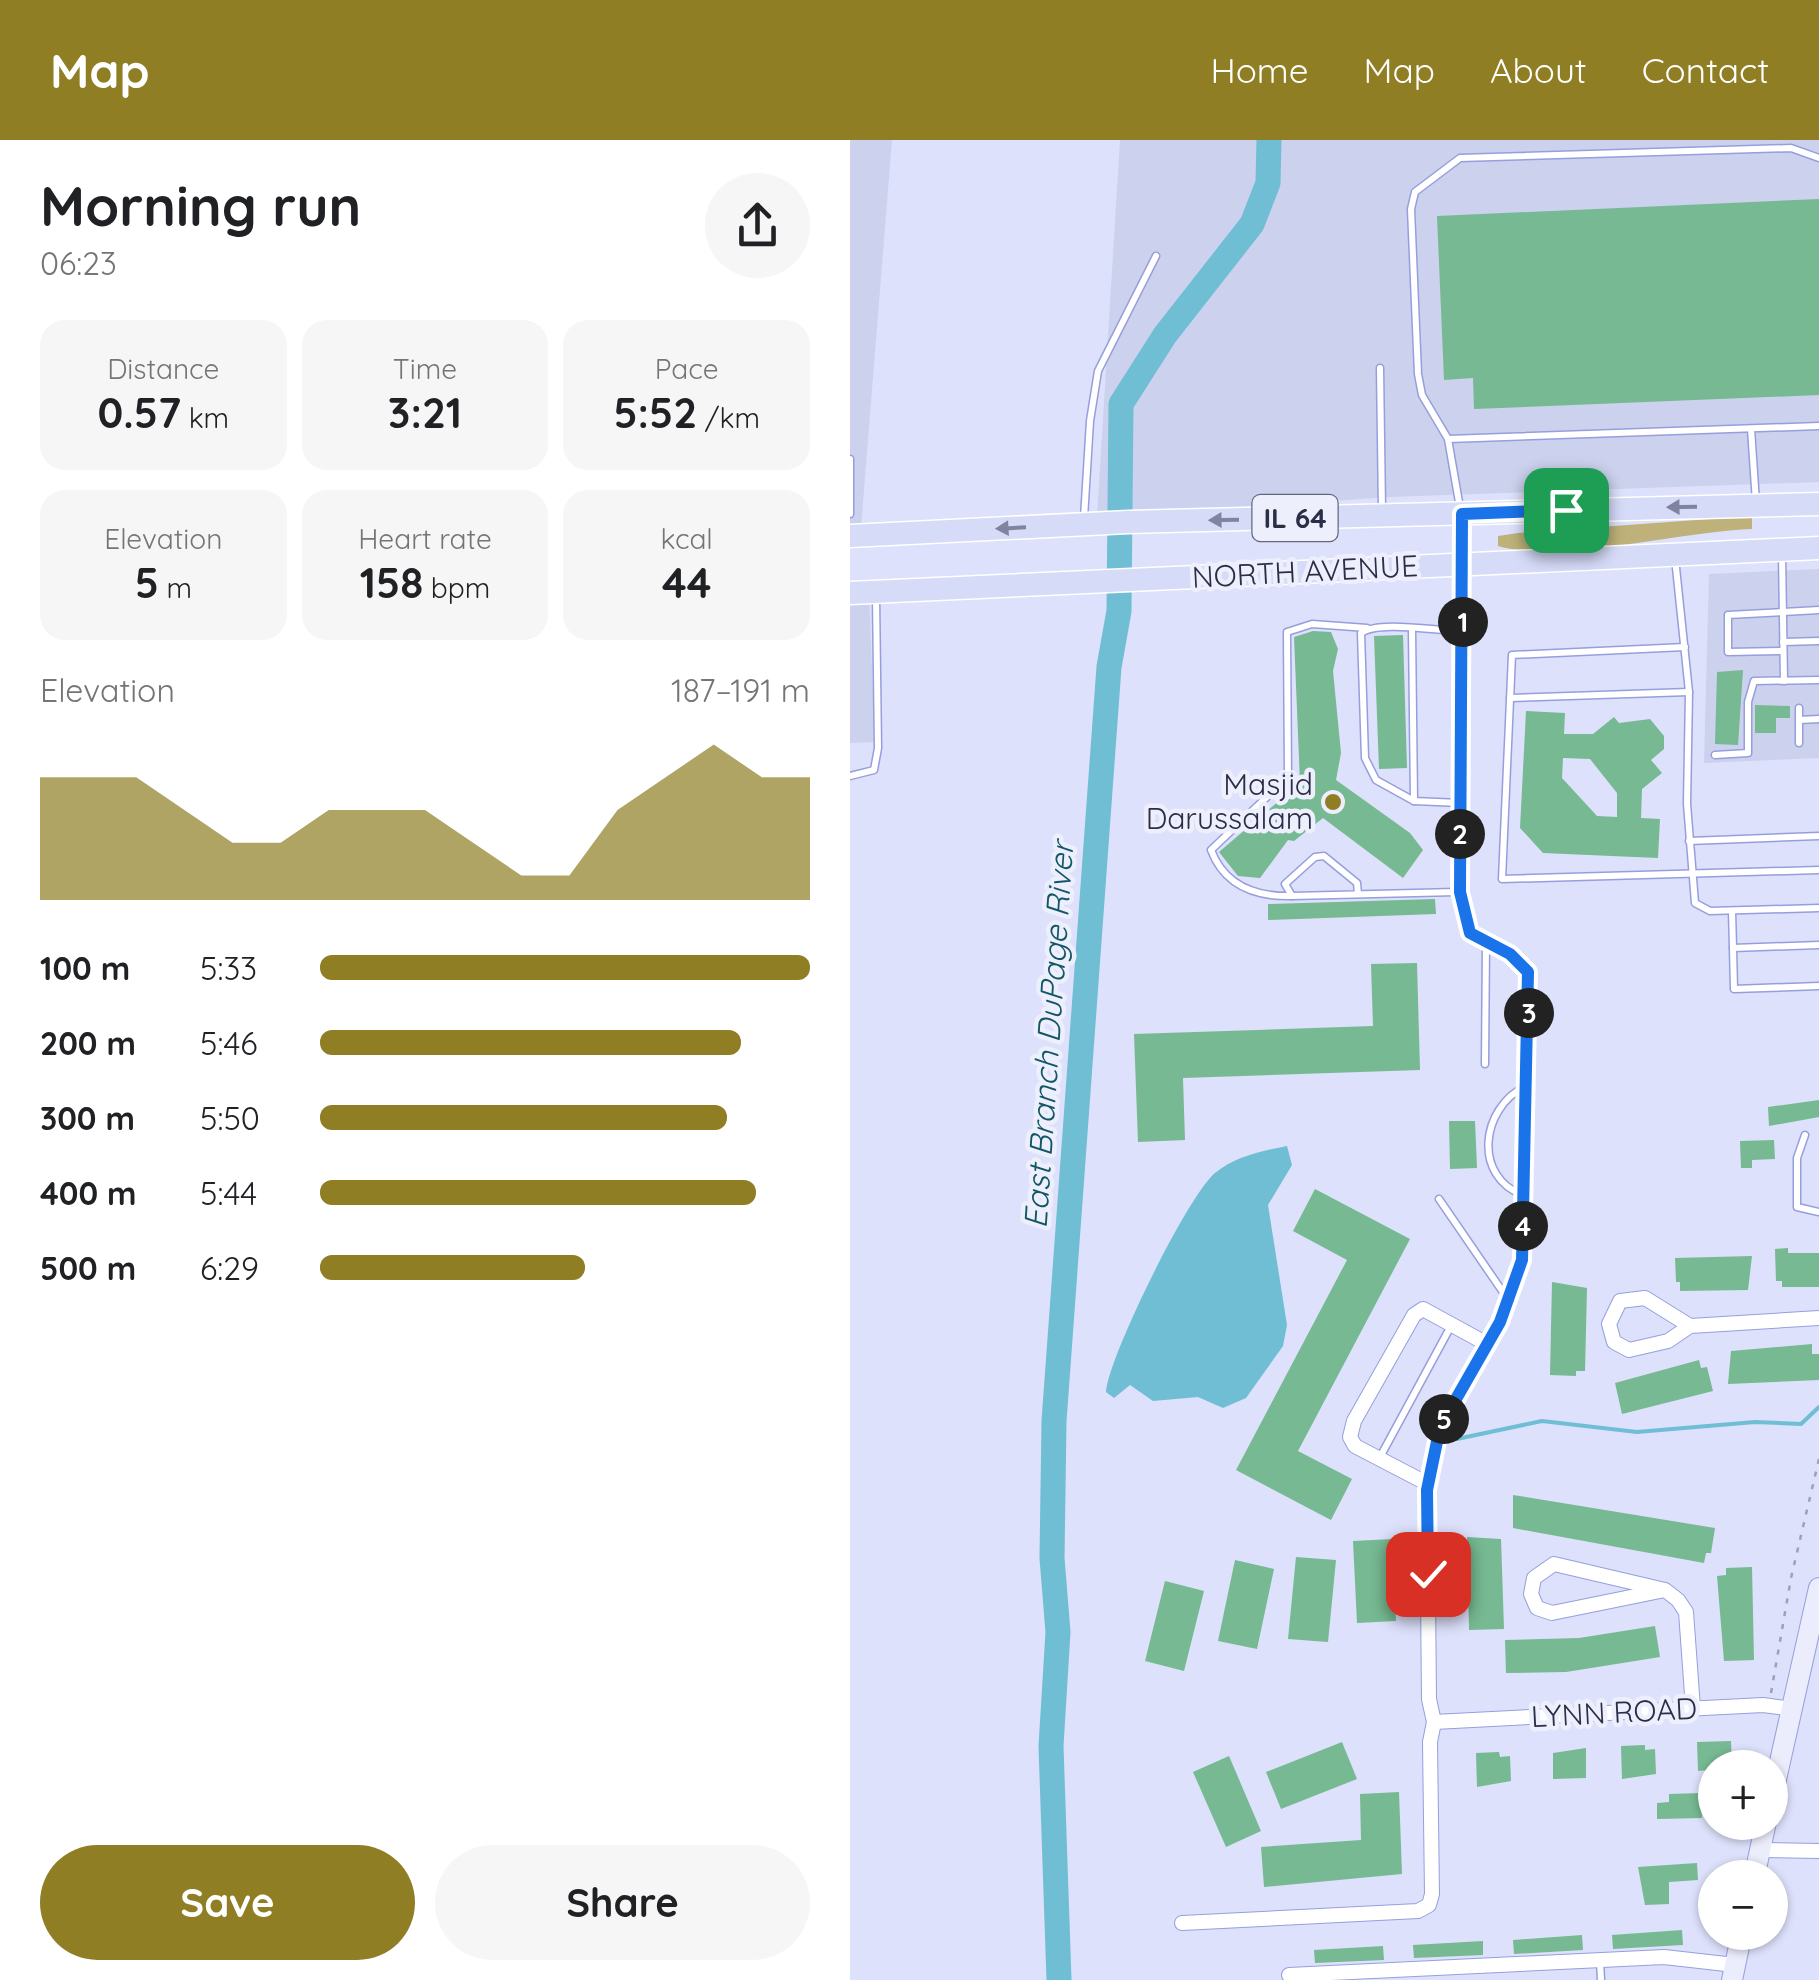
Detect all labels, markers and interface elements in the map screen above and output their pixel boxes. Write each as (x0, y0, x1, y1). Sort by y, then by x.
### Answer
text: Map (50, 40, 150, 100)
text: Home (1211, 48, 1309, 92)
text: Map (1364, 48, 1435, 92)
text: About (1490, 48, 1587, 92)
text: Contact (1642, 48, 1769, 92)
text: Morning run (40, 171, 361, 240)
button: share (705, 173, 810, 278)
text: 06:23 (40, 243, 117, 283)
text: Distance (107, 351, 219, 386)
text: Time (393, 351, 457, 386)
text: Pace (655, 351, 719, 386)
text: 0.57 (97, 386, 181, 439)
text: 3:21 (388, 386, 462, 439)
text: 5:52 (613, 386, 697, 439)
text: km (181, 400, 229, 435)
text: /km (697, 400, 760, 435)
pin (1524, 468, 1609, 553)
icon: arrive (1539, 483, 1594, 538)
road number: IL 64 (1252, 495, 1338, 541)
one-way arrow (1665, 500, 1697, 516)
one-way arrow (1208, 512, 1240, 528)
one-way arrow (994, 520, 1026, 536)
text: Elevation (104, 521, 222, 556)
text: Heart rate (358, 521, 492, 556)
text: kcal (661, 521, 713, 556)
street label: NORTH AVENUE (1191, 546, 1419, 596)
text: 5 (135, 556, 159, 609)
text: 158 (360, 556, 423, 609)
text: 44 (662, 556, 711, 609)
text: m (159, 570, 192, 605)
text: bpm (423, 570, 490, 605)
pin: 1 (1438, 597, 1488, 647)
text: 1 (1458, 604, 1468, 639)
text: Elevation (40, 670, 175, 710)
text: 187–191 m (671, 670, 810, 710)
place label: Masjid Darussalam (1146, 765, 1313, 837)
marker: Masjid Darussalam (1322, 791, 1344, 813)
pin: 2 (1435, 809, 1485, 859)
text: 2 (1452, 816, 1468, 851)
water label: East Branch DuPage River (1015, 837, 1082, 1230)
text: 100 m (40, 948, 130, 988)
text: 5:33 (200, 948, 257, 988)
pin: 3 (1504, 988, 1554, 1038)
text: 3 (1521, 995, 1537, 1030)
text: 200 m (40, 1023, 136, 1063)
text: 5:46 (200, 1023, 258, 1063)
text: 300 m (40, 1098, 135, 1138)
text: 5:50 (200, 1098, 260, 1138)
text: 400 m (40, 1173, 137, 1213)
text: 5:44 (200, 1173, 257, 1213)
pin: 4 (1498, 1201, 1548, 1251)
text: 4 (1515, 1208, 1531, 1243)
text: 500 m (40, 1248, 136, 1288)
text: 6:29 (200, 1248, 259, 1288)
pin: 5 (1419, 1394, 1469, 1444)
text: 5 (1436, 1401, 1452, 1436)
pin (1386, 1532, 1471, 1617)
icon: check (1401, 1547, 1456, 1602)
street label: LYNN ROAD (1530, 1689, 1698, 1735)
map controls (1698, 1750, 1788, 1950)
button: + (1698, 1750, 1788, 1840)
button: Save (40, 1845, 415, 1960)
button: Share (435, 1845, 810, 1960)
button: − (1698, 1860, 1788, 1950)

